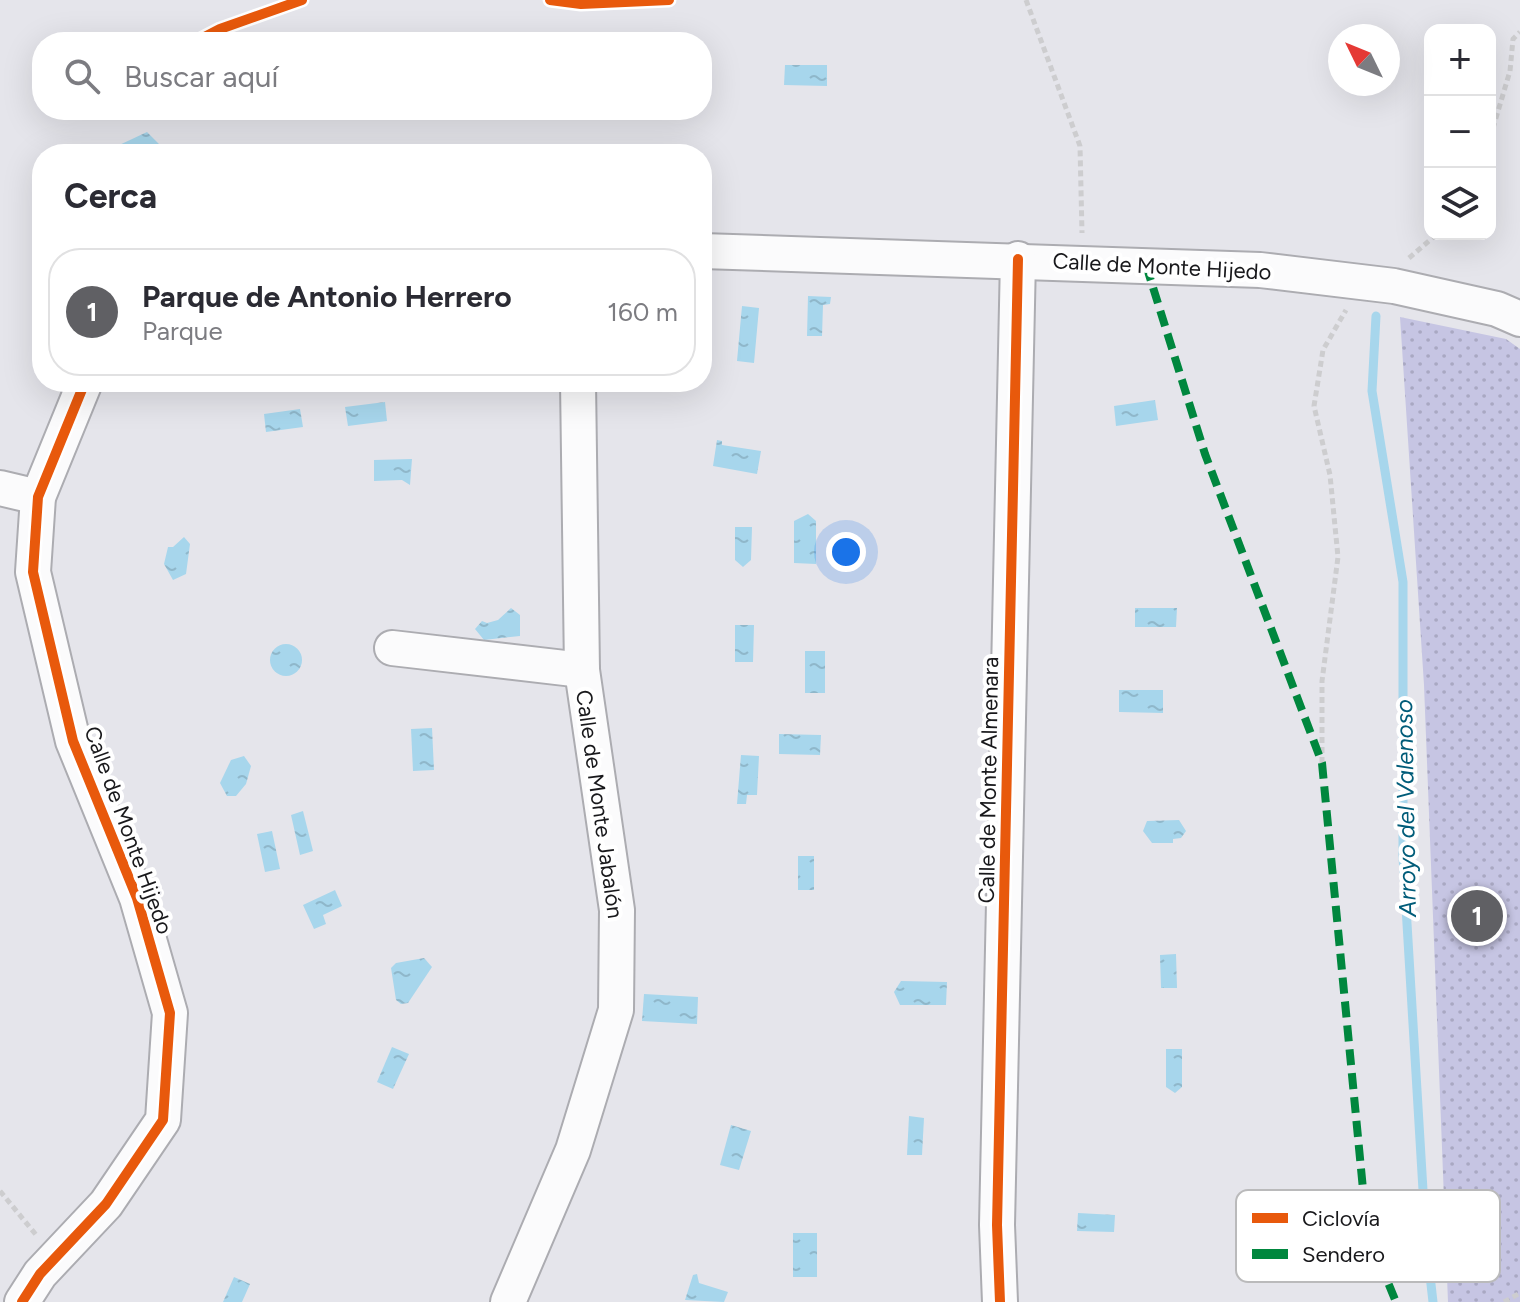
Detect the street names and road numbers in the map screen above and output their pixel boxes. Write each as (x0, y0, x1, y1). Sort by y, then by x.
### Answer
street label: Calle de Monte Hijedo (1052, 247, 1272, 286)
street label: Calle de Monte Almenara (973, 657, 1004, 903)
street label: Calle de Monte Jabalón (570, 688, 629, 920)
street label: Calle de Monte Hijedo (78, 723, 179, 938)

